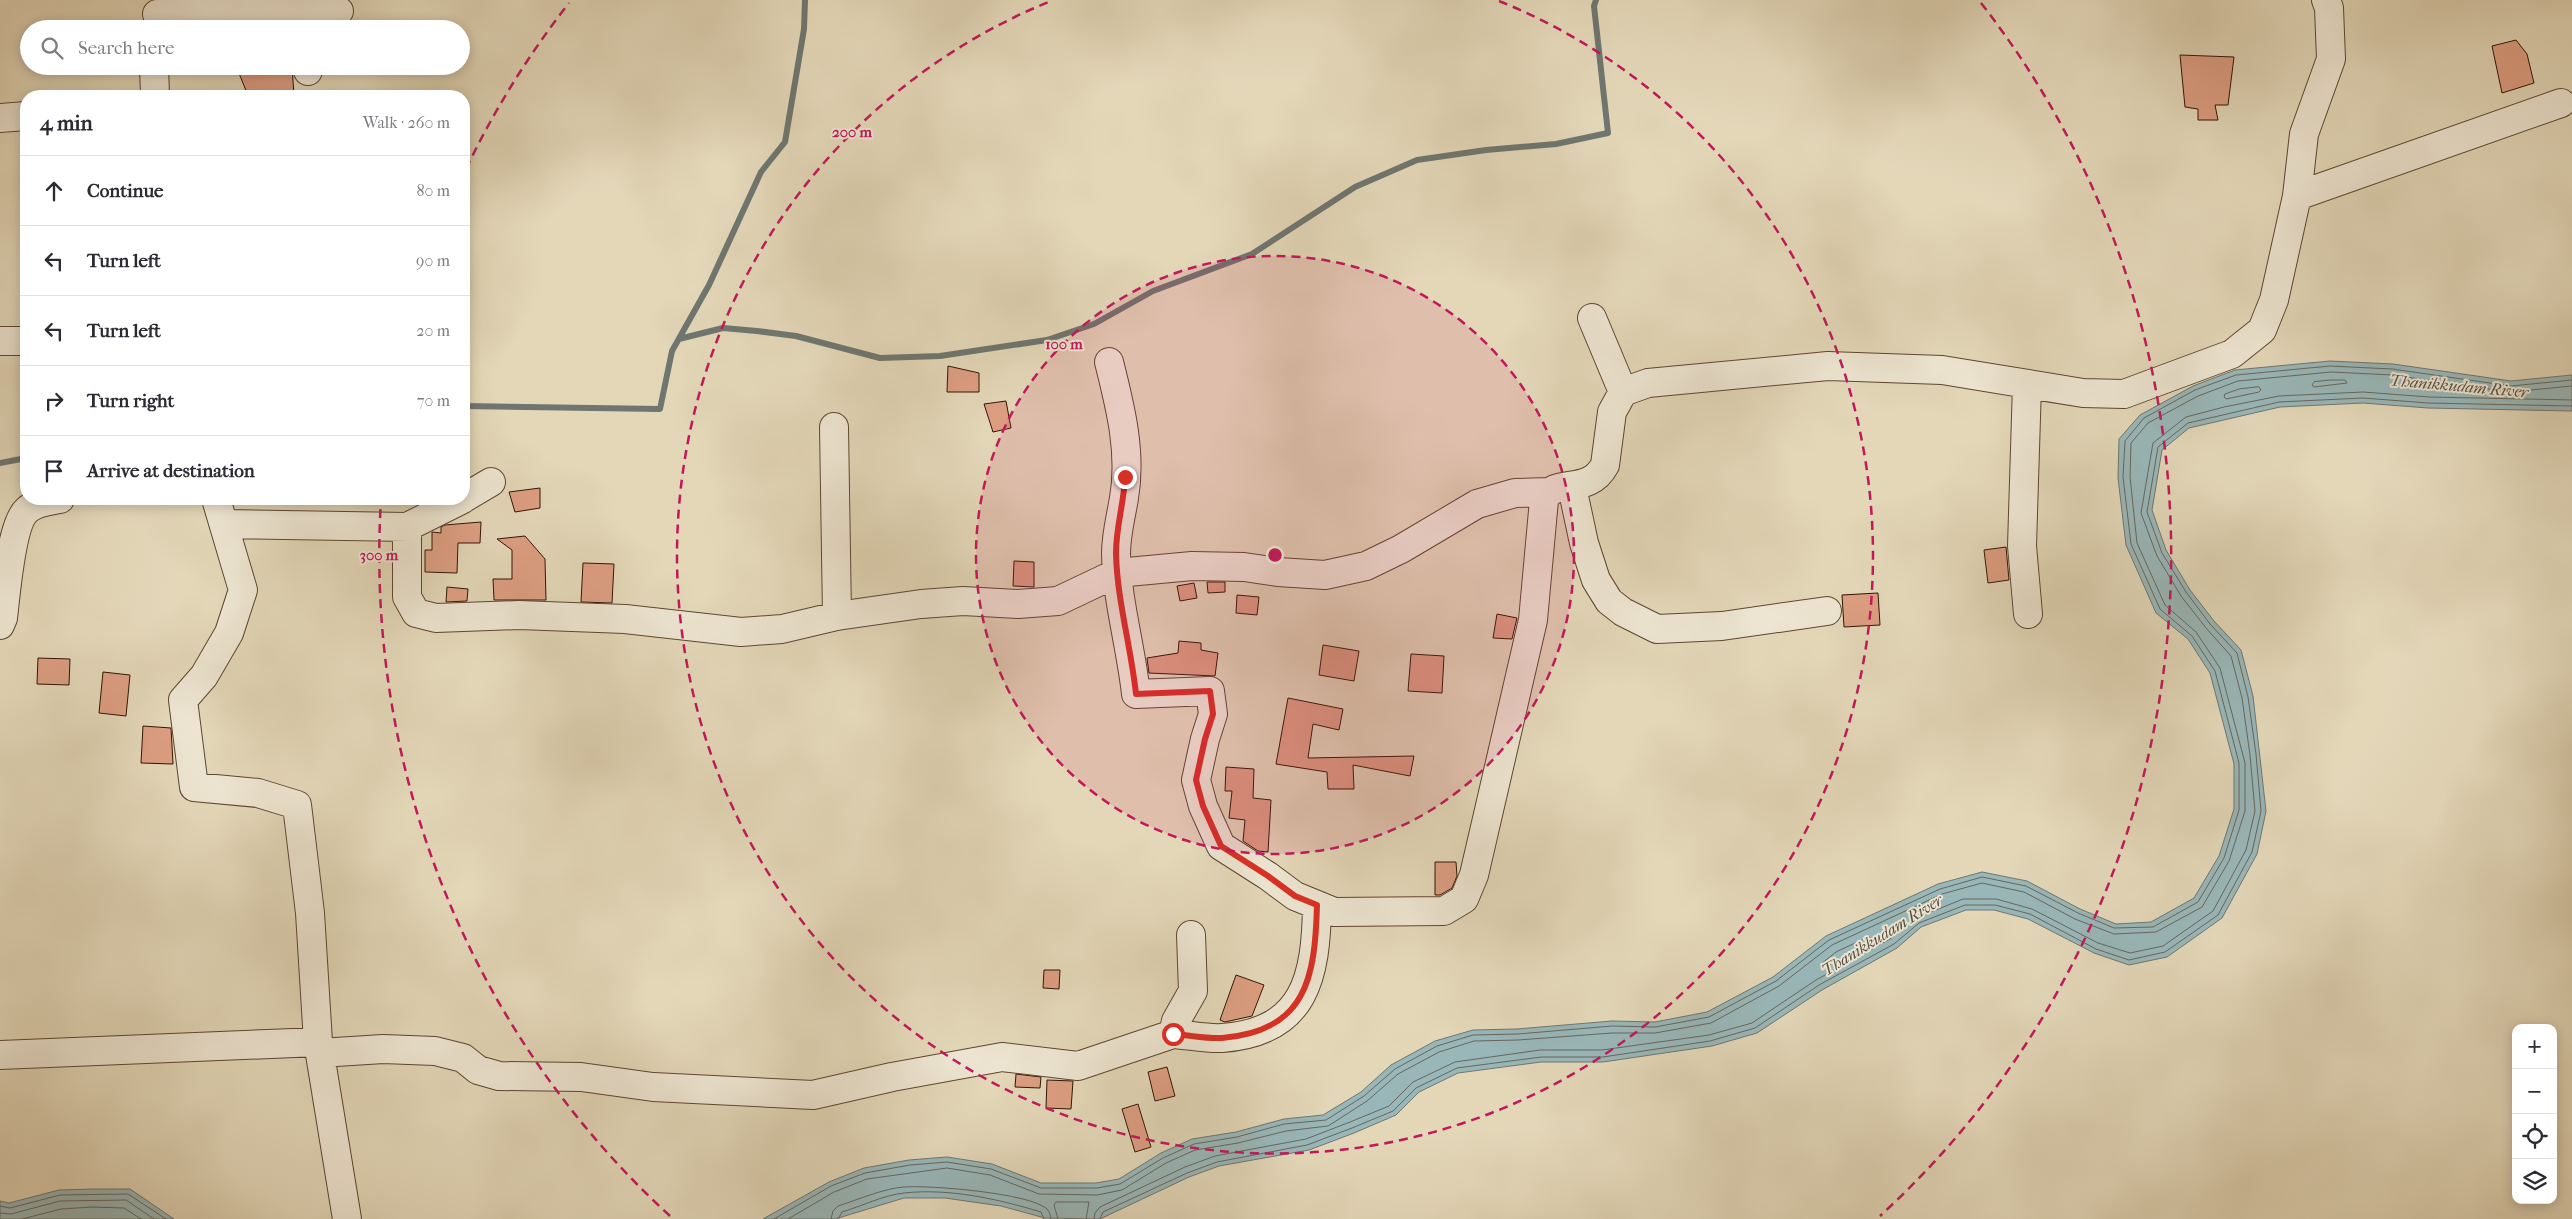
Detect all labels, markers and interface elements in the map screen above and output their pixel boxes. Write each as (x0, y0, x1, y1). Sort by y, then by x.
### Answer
search box (20, 20, 470, 75)
icon: search (38, 34, 66, 62)
text: Search here (78, 37, 174, 59)
text: 4 min (40, 111, 93, 135)
text: Walk · 260 m (363, 113, 450, 132)
text: 200 m (832, 123, 872, 141)
icon: ahead (40, 177, 68, 205)
text: Continue (87, 180, 163, 202)
text: 80 m (416, 181, 450, 200)
icon: left (40, 247, 68, 275)
text: Turn left (87, 250, 161, 272)
text: 90 m (416, 251, 450, 270)
icon: left (40, 317, 68, 345)
text: Turn left (87, 320, 161, 342)
text: 20 m (416, 321, 450, 340)
text: 100 m (1045, 335, 1083, 353)
water label: Thanikkudam River (2389, 370, 2531, 402)
icon: right (40, 387, 68, 415)
text: Turn right (87, 390, 174, 412)
text: 70 m (417, 391, 450, 410)
icon: arrive (40, 457, 68, 485)
text: Arrive at destination (87, 460, 255, 482)
route end (1114, 466, 1137, 489)
text: 300 m (360, 546, 399, 564)
centre of rings (1266, 546, 1284, 564)
water label: Thanikkudam River (1818, 889, 1947, 980)
route start (1162, 1023, 1185, 1046)
map controls (2512, 1024, 2557, 1204)
button: + (2512, 1024, 2557, 1069)
button: − (2512, 1069, 2557, 1114)
button: locate (2512, 1114, 2557, 1159)
button: layers (2512, 1159, 2557, 1204)

